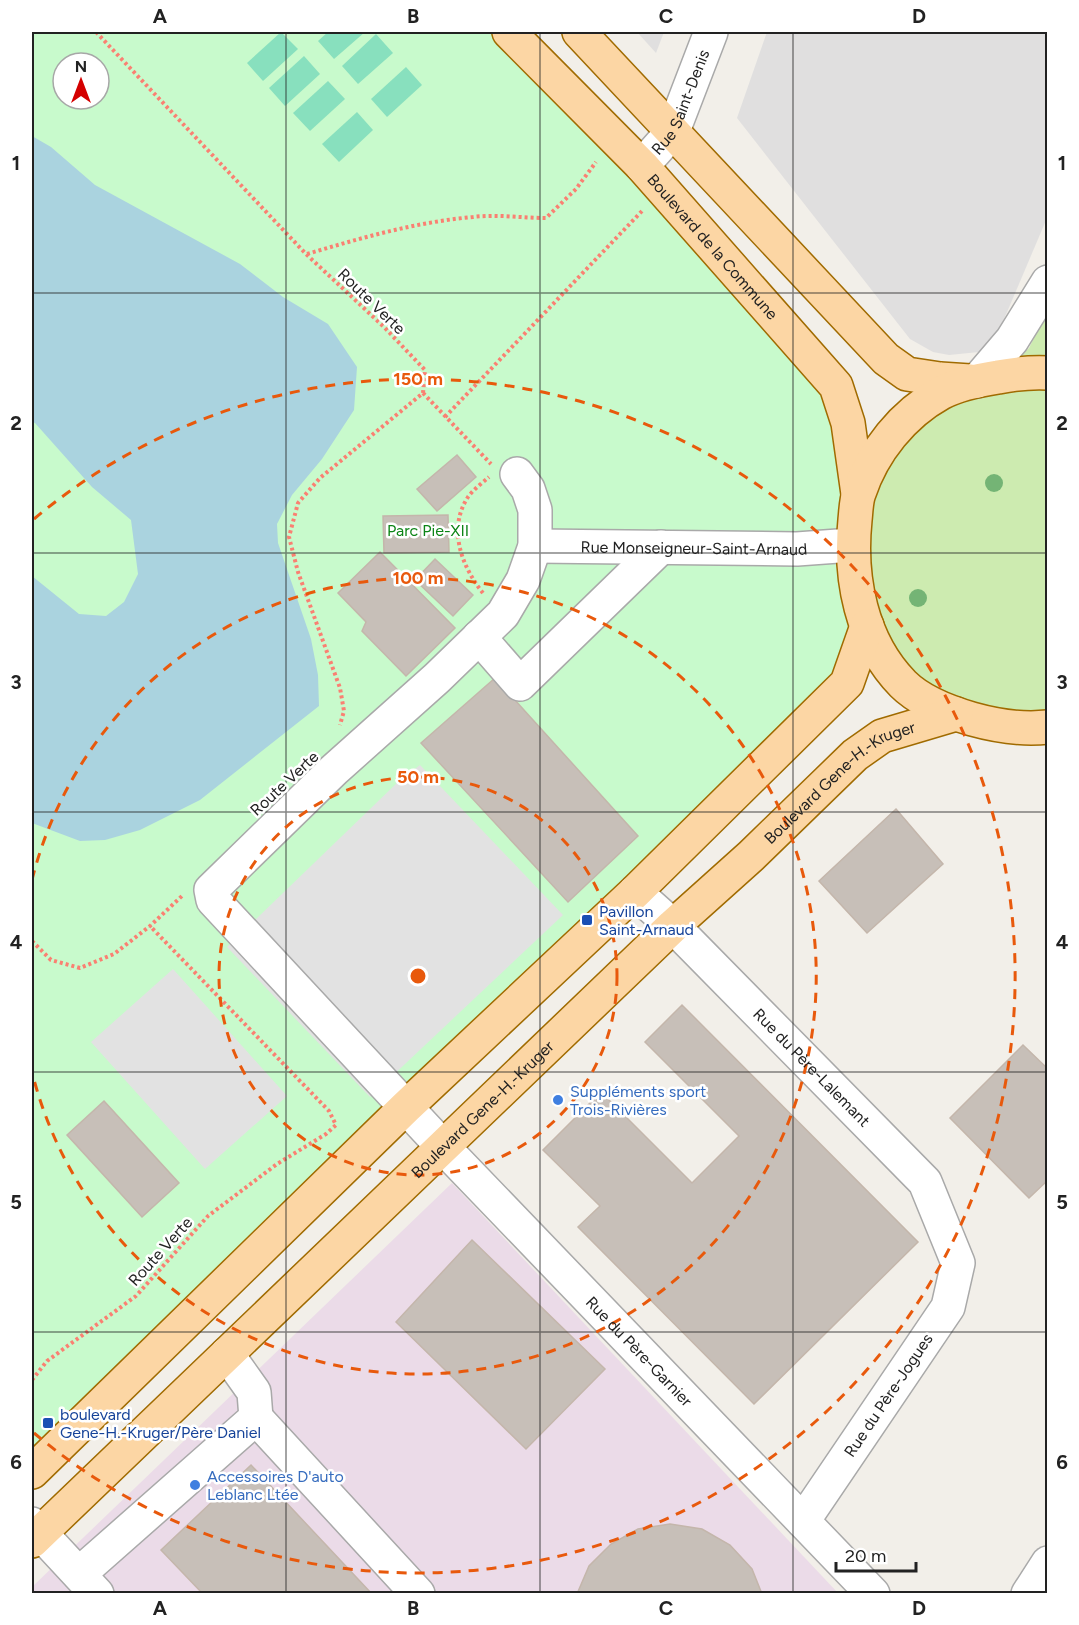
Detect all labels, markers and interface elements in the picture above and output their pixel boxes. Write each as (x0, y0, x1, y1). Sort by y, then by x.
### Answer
text: A (153, 4, 168, 28)
text: B (407, 4, 419, 28)
text: C (659, 4, 673, 28)
text: D (912, 4, 926, 28)
street label: Rue Saint-Denis (648, 47, 713, 159)
north arrow (51, 51, 111, 111)
text: N (75, 57, 87, 76)
text: 1 (12, 151, 20, 175)
text: 1 (1058, 151, 1066, 175)
street label: Boulevard de la Commune (643, 170, 782, 324)
street label: Route Verte (334, 265, 409, 338)
text: 150 m (393, 368, 443, 390)
text: 2 (10, 411, 22, 435)
text: 2 (1056, 411, 1068, 435)
park label: Parc Pie-XII (387, 521, 469, 540)
street label: Rue Monseigneur-Saint-Arnaud (581, 538, 808, 559)
text: 100 m (393, 567, 443, 589)
text: 3 (10, 670, 22, 694)
text: 3 (1056, 670, 1068, 694)
street label: Boulevard Gene-H.-Kruger (760, 718, 918, 848)
street label: Route Verte (246, 747, 323, 820)
text: 50 m (397, 766, 439, 788)
place label: Pavillon Saint-Arnaud (599, 902, 694, 939)
marker: Pavillon Saint-Arnaud (580, 913, 594, 927)
text: 4 (10, 930, 23, 954)
text: 4 (1056, 930, 1069, 954)
centre of rings (408, 966, 428, 986)
street label: Rue du Père-Lalemant (749, 1004, 874, 1131)
street label: Boulevard Gene-H.-Kruger (407, 1036, 558, 1182)
place label: Suppléments sport Trois-Rivières (570, 1082, 706, 1119)
marker: Suppléments sport Trois-Rivières (551, 1093, 565, 1107)
text: 5 (10, 1190, 22, 1214)
text: 5 (1056, 1190, 1068, 1214)
street label: Route Verte (124, 1213, 196, 1290)
street label: Rue du Père-Garnier (582, 1292, 697, 1411)
street label: Rue du Père-Jogues (840, 1330, 937, 1461)
place label: boulevard Gene-H.-Kruger/Père Daniel (60, 1405, 261, 1442)
marker: boulevard Gene-H.-Kruger/Père Daniel (41, 1416, 55, 1430)
text: 6 (10, 1450, 22, 1474)
text: 6 (1056, 1450, 1068, 1474)
place label: Accessoires D'auto Leblanc Ltée (207, 1467, 344, 1504)
marker: Accessoires D'auto Leblanc Ltée (188, 1478, 202, 1492)
scale bar (836, 1535, 916, 1573)
text: 20 m (845, 1545, 886, 1567)
text: A (153, 1596, 168, 1620)
text: B (407, 1596, 419, 1620)
text: C (659, 1596, 673, 1620)
text: D (912, 1596, 926, 1620)

